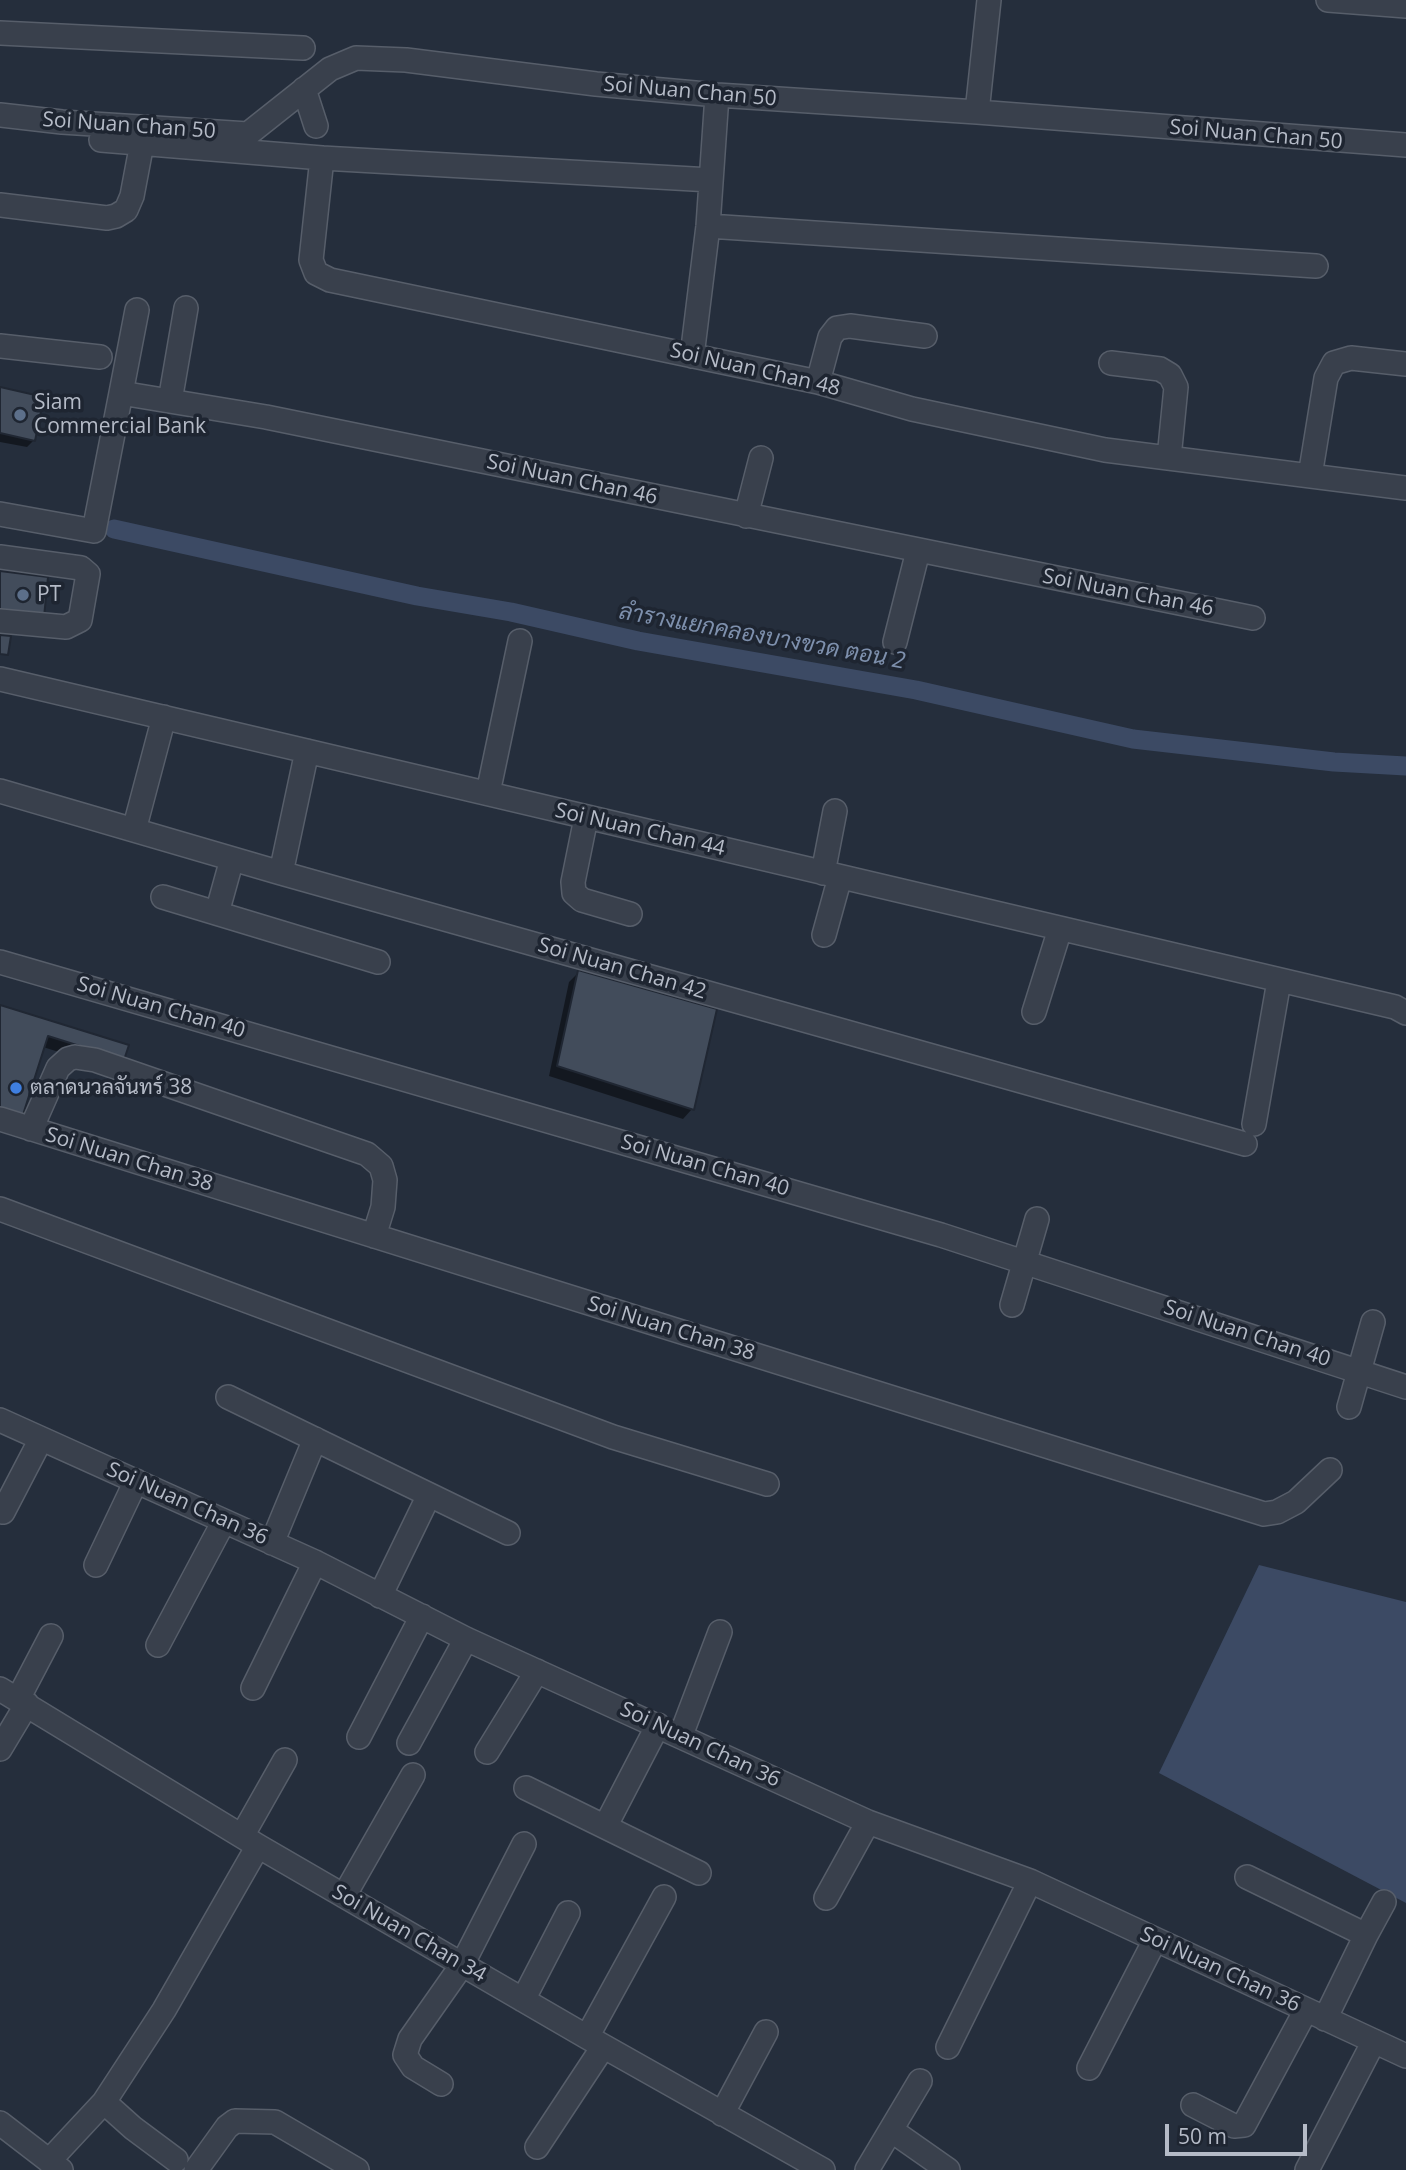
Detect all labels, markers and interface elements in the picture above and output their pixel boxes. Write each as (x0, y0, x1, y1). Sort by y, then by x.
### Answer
street label: Soi Nuan Chan 50 (602, 72, 778, 112)
street label: Soi Nuan Chan 50 (41, 107, 217, 145)
street label: Soi Nuan Chan 50 (1168, 115, 1344, 155)
street label: Soi Nuan Chan 48 (668, 338, 842, 402)
place label: Siam Commercial Bank (34, 390, 206, 440)
marker: Siam Commercial Bank (12, 407, 28, 423)
street label: Soi Nuan Chan 46 (484, 450, 660, 510)
street label: Soi Nuan Chan 46 (1040, 564, 1216, 622)
place label: PT (37, 582, 61, 608)
marker: PT (15, 587, 31, 603)
water label: ลำรางแยกคลองบางขวด ตอน 2 (617, 598, 907, 676)
street label: Soi Nuan Chan 44 (553, 798, 727, 862)
street label: Soi Nuan Chan 42 (535, 933, 709, 1005)
street label: Soi Nuan Chan 40 (74, 972, 248, 1044)
place label: ตลาดนวลจันทร์ 38 (30, 1075, 192, 1101)
marker: ตลาดนวลจันทร์ 38 (8, 1080, 24, 1096)
street label: Soi Nuan Chan 38 (42, 1123, 216, 1197)
street label: Soi Nuan Chan 40 (618, 1130, 792, 1202)
street label: Soi Nuan Chan 38 (584, 1292, 758, 1366)
street label: Soi Nuan Chan 40 (1160, 1295, 1334, 1373)
street label: Soi Nuan Chan 36 (103, 1457, 271, 1551)
street label: Soi Nuan Chan 36 (616, 1697, 784, 1793)
street label: Soi Nuan Chan 34 (327, 1880, 491, 1988)
street label: Soi Nuan Chan 36 (1136, 1922, 1304, 2018)
scale bar (1168, 2110, 1310, 2154)
text: 50 m (1178, 2122, 1227, 2150)

